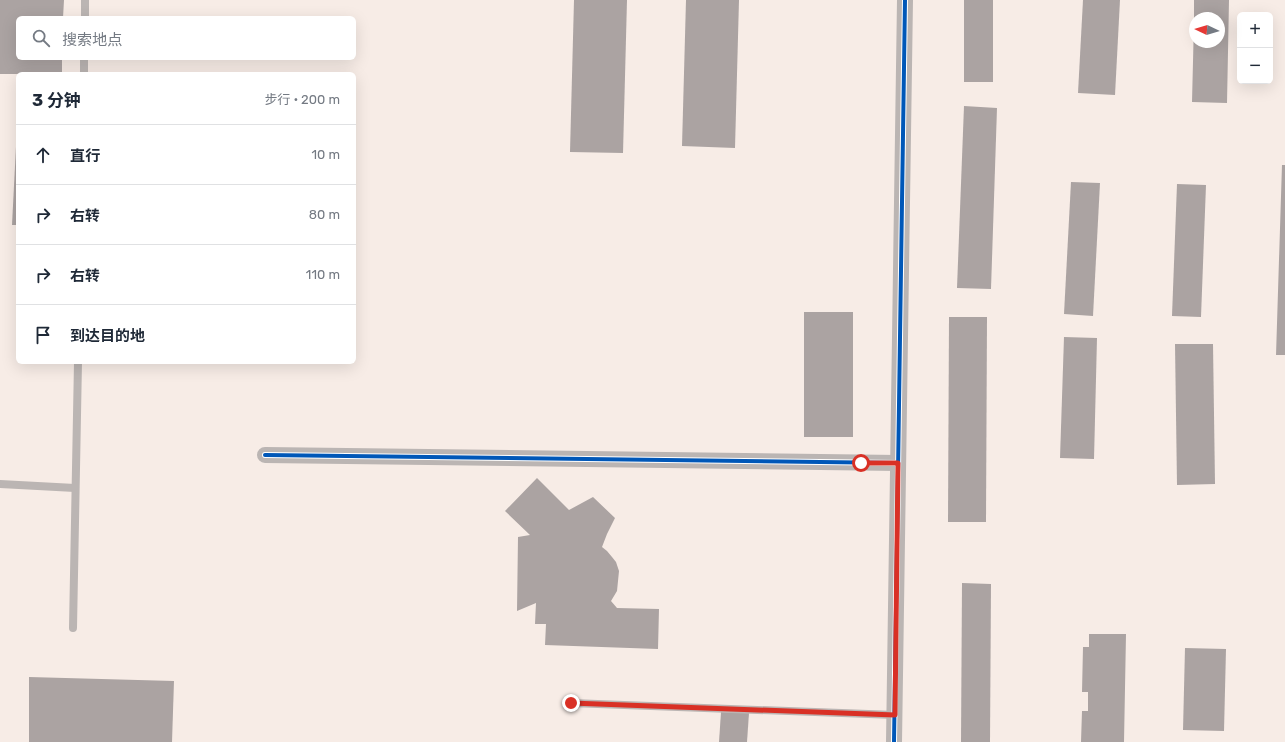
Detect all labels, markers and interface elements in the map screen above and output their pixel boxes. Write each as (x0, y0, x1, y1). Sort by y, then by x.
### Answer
north arrow (1189, 12, 1225, 48)
map controls (1237, 12, 1273, 84)
button: + (1237, 12, 1273, 48)
search box (16, 16, 356, 60)
icon: search (30, 27, 52, 49)
text: 搜索地点 (62, 31, 122, 49)
button: − (1237, 48, 1273, 84)
text: 3 分钟 (32, 90, 81, 110)
text: 步行 · 200 m (264, 92, 340, 107)
icon: ahead (32, 144, 54, 166)
text: 直行 (70, 147, 100, 165)
text: 10 m (311, 147, 340, 162)
icon: right (32, 204, 54, 226)
text: 右转 (70, 207, 100, 225)
text: 80 m (309, 207, 340, 222)
icon: right (32, 264, 54, 286)
text: 右转 (70, 267, 100, 285)
text: 110 m (306, 267, 340, 282)
icon: arrive (32, 324, 54, 346)
text: 到达目的地 (70, 327, 145, 345)
route start (852, 454, 870, 472)
route end (562, 694, 580, 712)

